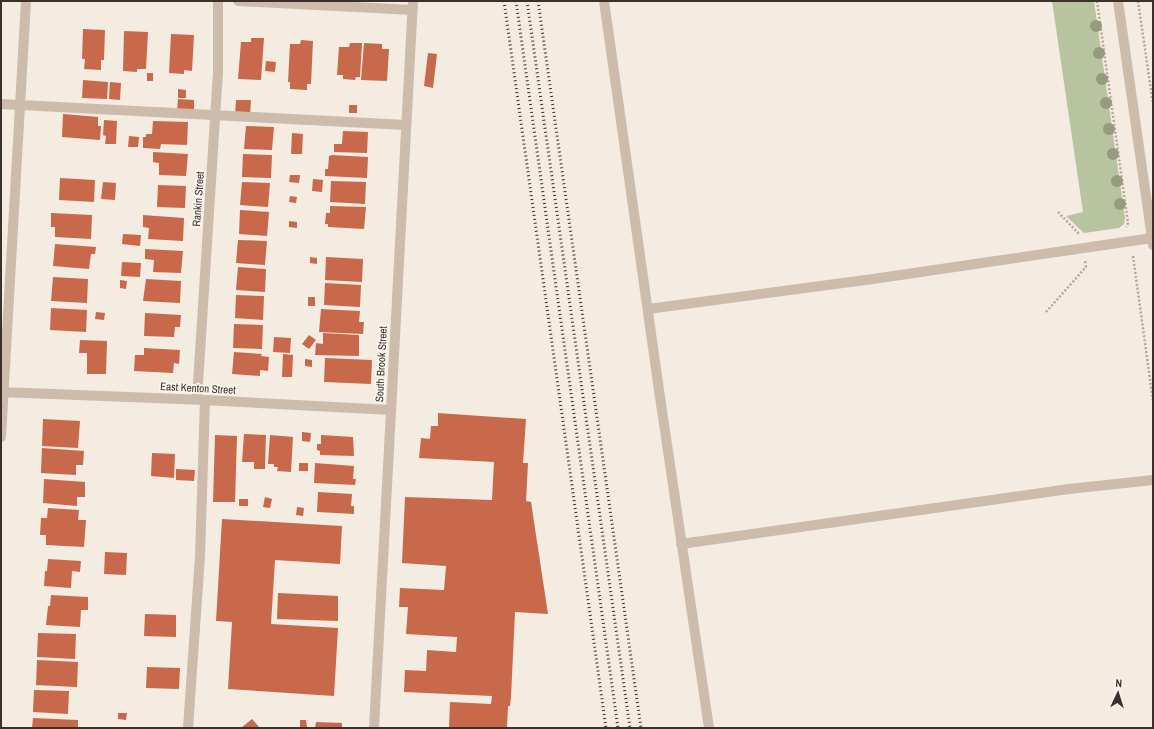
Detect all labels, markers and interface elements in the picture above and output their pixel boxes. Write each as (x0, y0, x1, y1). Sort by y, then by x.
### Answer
street label: Rankin Street (189, 171, 207, 227)
street label: South Brook Street (372, 325, 390, 402)
street label: East Kenton Street (160, 379, 237, 397)
north arrow (1098, 673, 1138, 713)
text: N (1115, 676, 1122, 690)

